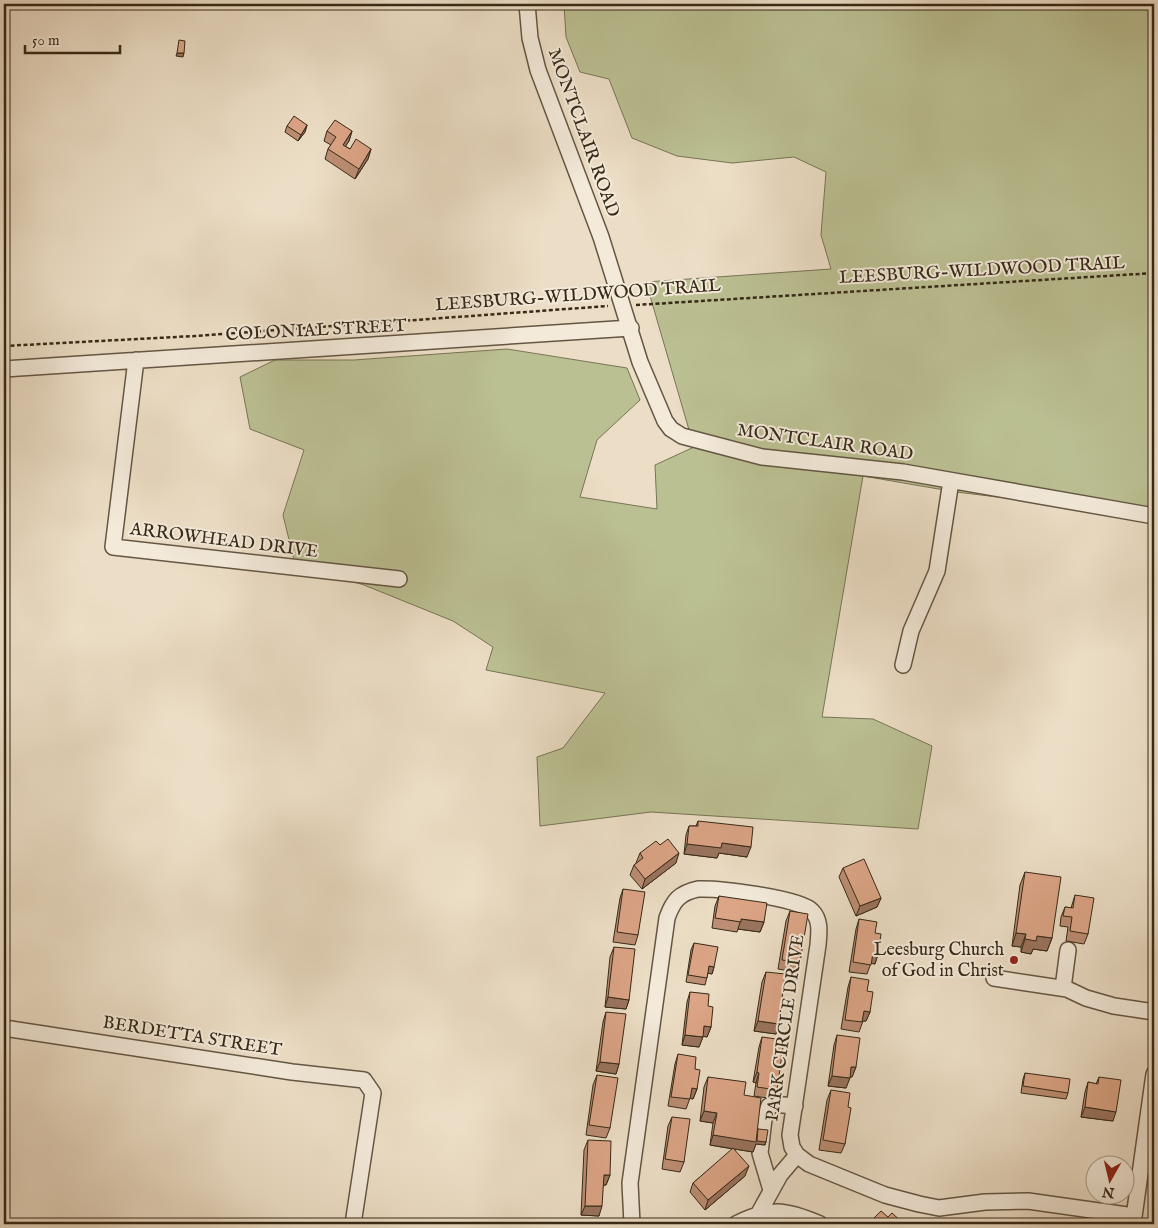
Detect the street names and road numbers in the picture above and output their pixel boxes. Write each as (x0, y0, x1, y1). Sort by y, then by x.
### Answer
street label: MONTCLAIR ROAD (542, 46, 624, 220)
street label: LEESBURG-WILDWOOD TRAIL (839, 252, 1126, 290)
street label: LEESBURG-WILDWOOD TRAIL (434, 275, 722, 317)
street label: COLONIAL STREET (225, 315, 407, 347)
street label: MONTCLAIR ROAD (735, 419, 915, 467)
street label: ARROWHEAD DRIVE (128, 518, 319, 564)
street label: PARK CIRCLE DRIVE (762, 933, 810, 1123)
street label: BERDETTA STREET (101, 1011, 283, 1063)

